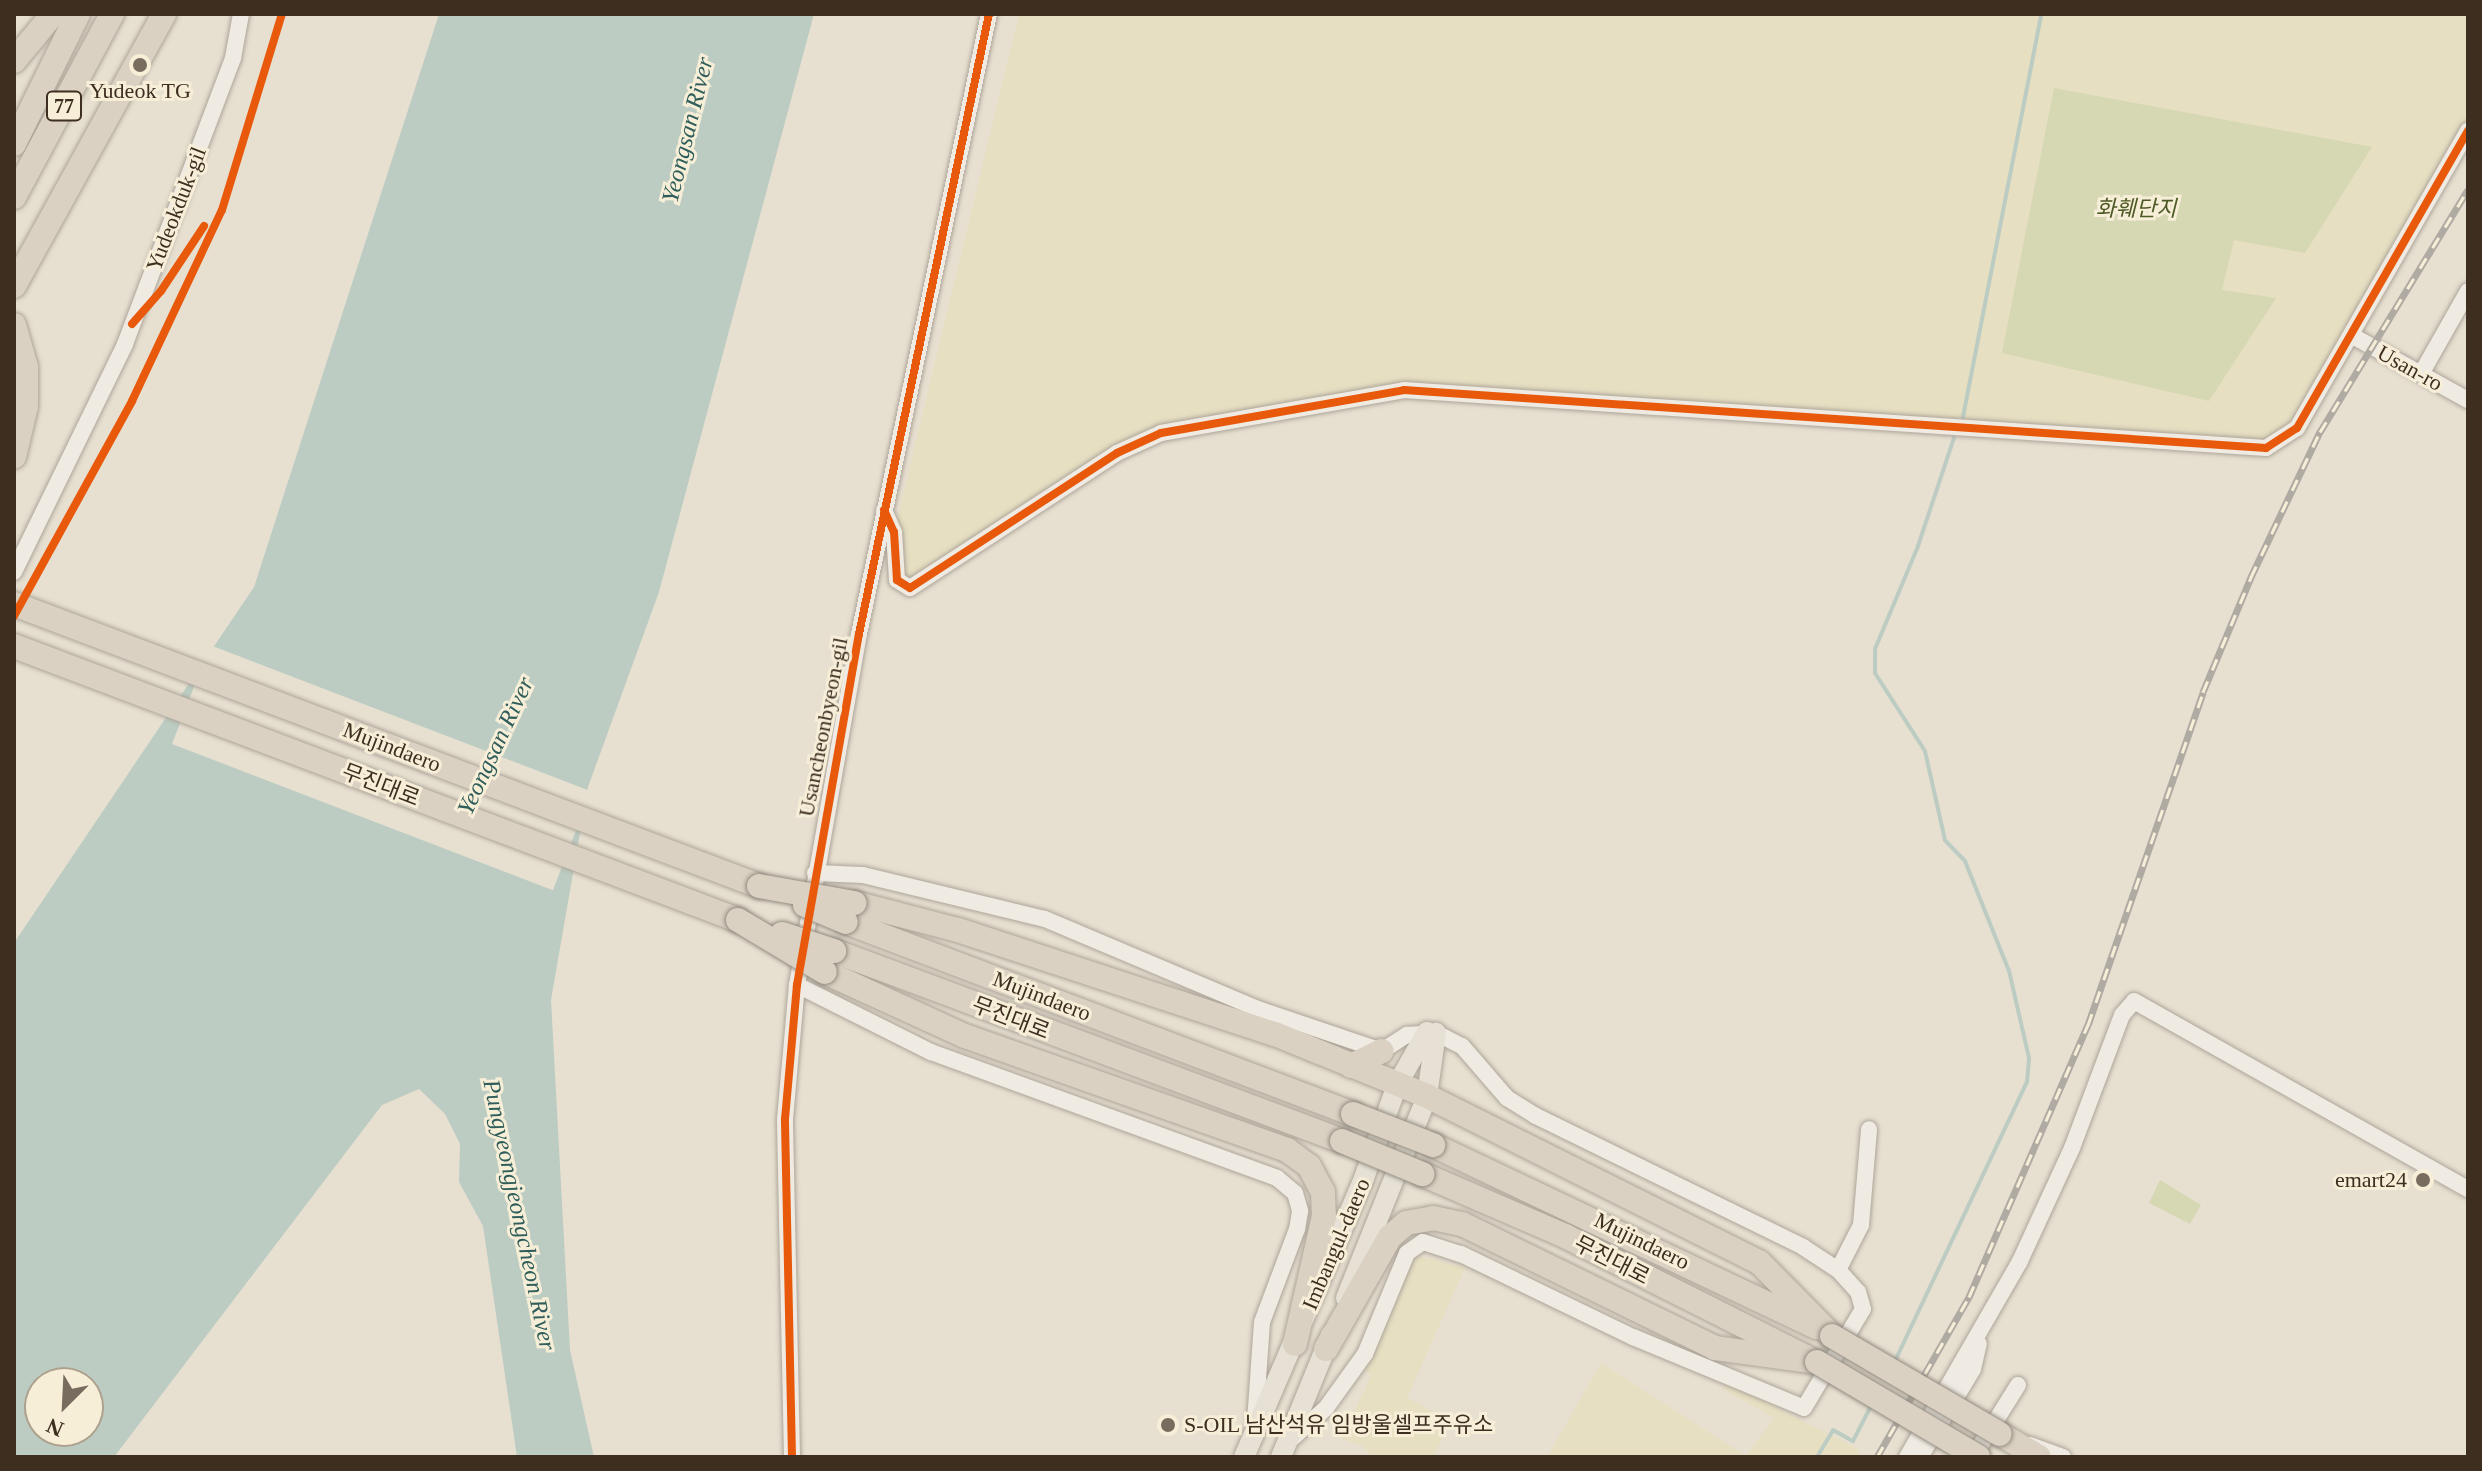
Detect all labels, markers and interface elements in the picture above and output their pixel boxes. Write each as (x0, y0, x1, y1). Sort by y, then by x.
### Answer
water label: Yeongsan River (656, 54, 720, 206)
marker: Yudeok TG (131, 56, 149, 74)
place label: Yudeok TG (89, 78, 191, 104)
road number: 77 (46, 90, 82, 122)
street label: Yudeokduk-gil (140, 143, 212, 275)
park label: 화훼단지 (2096, 196, 2176, 222)
street label: Usan-ro (2373, 339, 2447, 397)
street label: Usancheonbyeon-gil (793, 635, 853, 819)
water label: Yeongsan River (451, 672, 541, 820)
street label: Mujindaero (339, 716, 445, 778)
street label: 무진대로 (338, 758, 424, 812)
street label: Mujindaero (989, 965, 1095, 1027)
street label: 무진대로 (968, 991, 1054, 1045)
water label: Pungyeongjeongcheon River (476, 1077, 562, 1353)
place label: emart24 (2335, 1167, 2407, 1193)
marker: emart24 (2414, 1171, 2432, 1189)
street label: Imbangul-daero (1296, 1174, 1376, 1314)
street label: Mujindaero (1590, 1207, 1694, 1275)
street label: 무진대로 (1570, 1230, 1654, 1290)
north arrow (24, 1367, 104, 1447)
place label: S-OIL 남산석유 임방울셀프주유소 (1184, 1412, 1494, 1438)
text: N (43, 1413, 67, 1442)
marker: S-OIL 남산석유 임방울셀프주유소 (1159, 1416, 1177, 1434)

